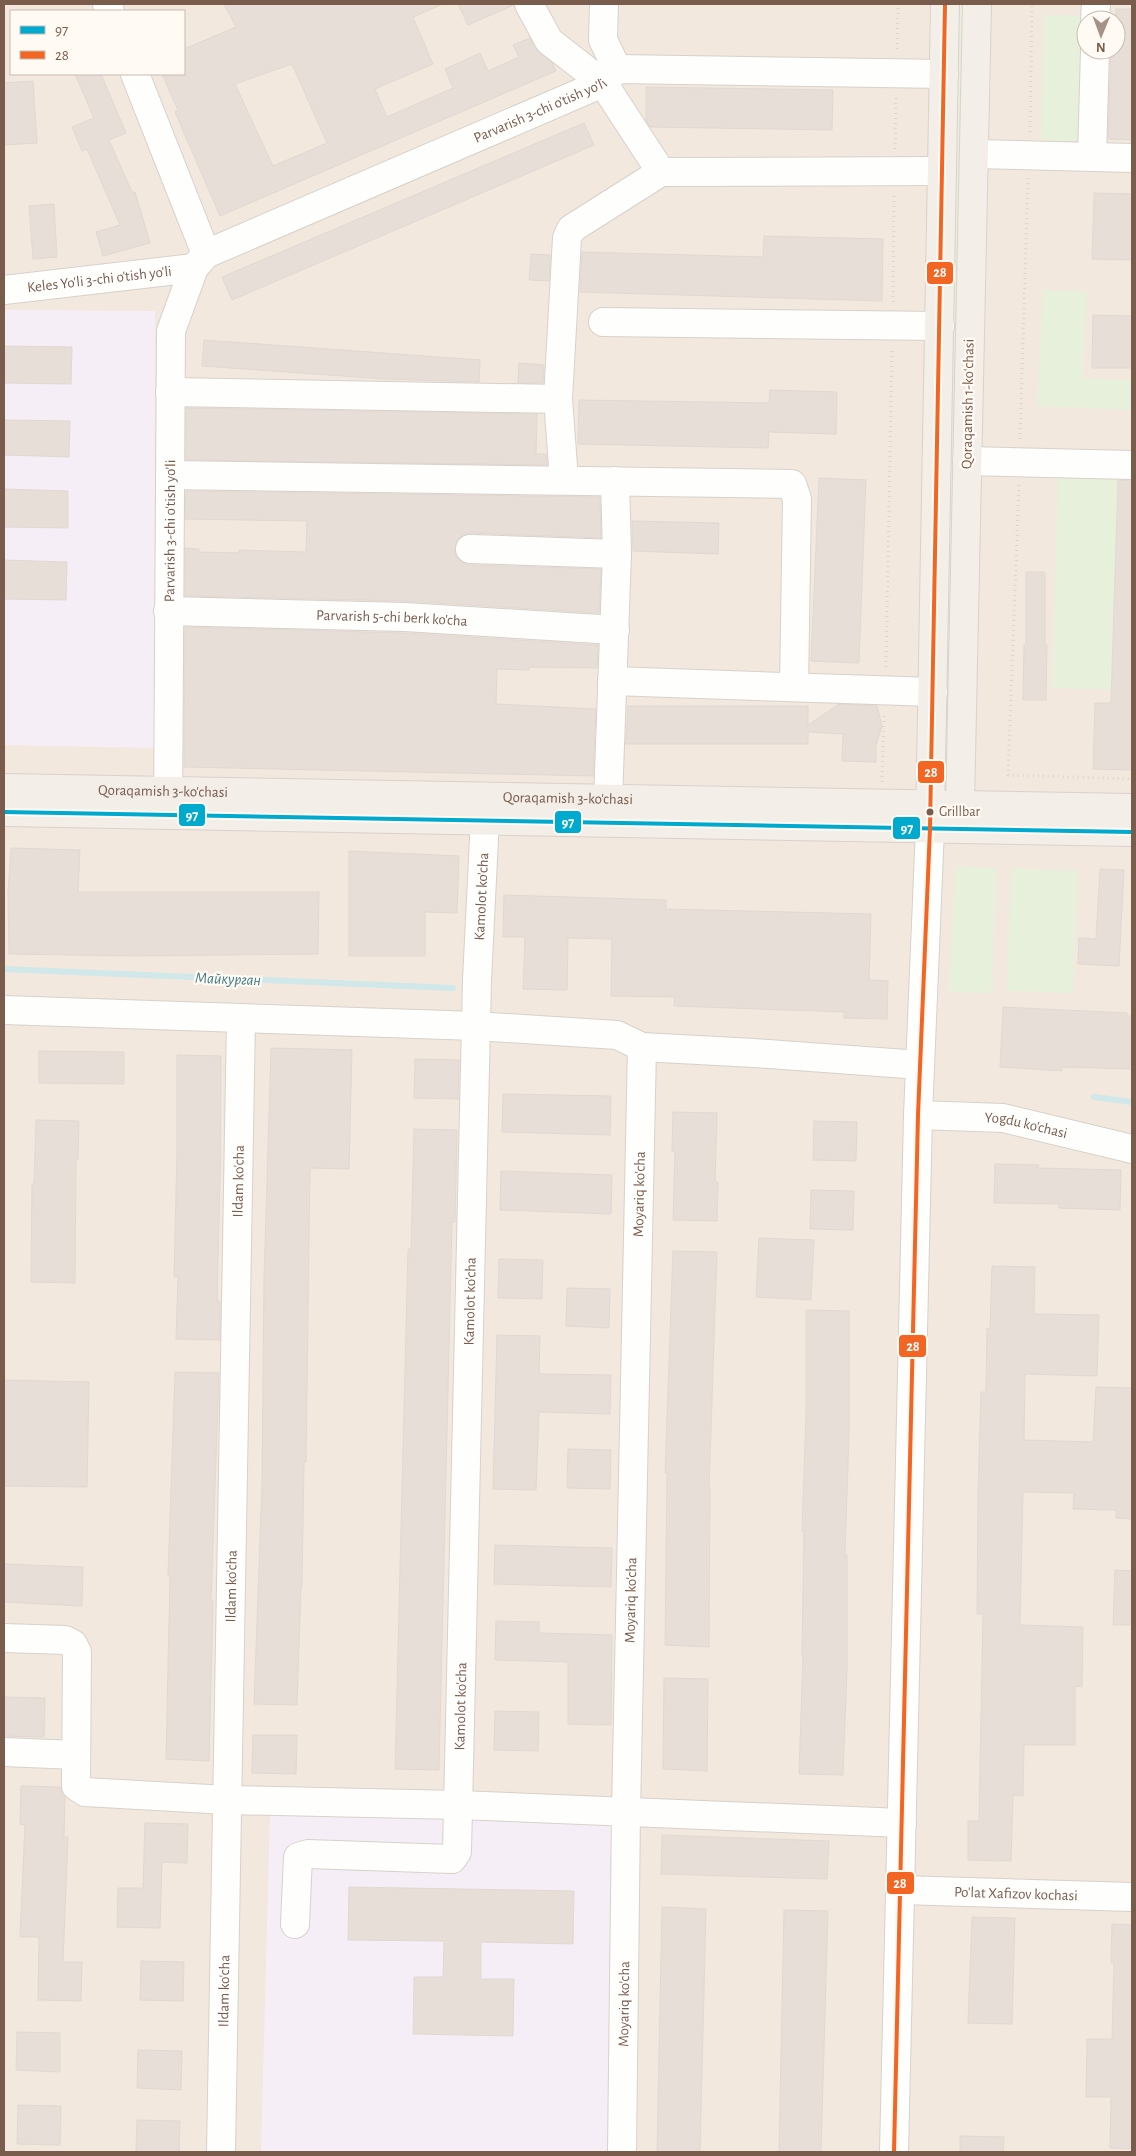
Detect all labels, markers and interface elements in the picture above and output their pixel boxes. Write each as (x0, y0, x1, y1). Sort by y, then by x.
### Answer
legend (10, 10, 185, 75)
north arrow (1076, 10, 1126, 60)
text: 97 (55, 23, 68, 38)
text: N (1096, 40, 1106, 54)
text: 28 (55, 48, 69, 63)
street label: Parvarish 3-chi o'tish yo'li (471, 76, 610, 145)
line badge: 28 (926, 261, 954, 285)
street label: Keles Yo'li 3-chi o'tish yo'li (26, 263, 173, 295)
text: 28 (933, 266, 947, 280)
street label: Qoraqamish 1-koʻchasi (959, 339, 977, 469)
street label: Parvarish 3-chi o'tish yo'li (162, 460, 178, 602)
street label: Parvarish 5-chi berk ko'cha (316, 607, 468, 628)
line badge: 28 (917, 760, 945, 784)
text: 28 (924, 766, 938, 780)
street label: Qoraqamish 3-ko'chasi (98, 782, 228, 799)
street label: Qoraqamish 3-ko'chasi (503, 789, 633, 807)
line badge: 97 (178, 803, 206, 827)
place label: Grillbar (939, 805, 980, 819)
marker: Grillbar (925, 807, 935, 817)
text: 97 (186, 809, 198, 823)
line badge: 97 (554, 810, 582, 834)
text: 97 (562, 816, 574, 830)
line badge: 97 (892, 816, 921, 840)
text: 97 (901, 822, 913, 836)
street label: Kamolot ko'cha (471, 852, 491, 941)
water label: Майкурган (195, 970, 261, 989)
street label: Yogdu ko'chasi (984, 1110, 1069, 1141)
street label: Ildam ko'cha (230, 1145, 246, 1217)
street label: Moyariq ko'cha (631, 1151, 647, 1237)
street label: Kamolot ko'cha (461, 1257, 478, 1346)
line badge: 28 (898, 1334, 927, 1358)
text: 28 (906, 1340, 920, 1354)
street label: Ildam ko'cha (223, 1550, 239, 1622)
street label: Moyariq ko'cha (622, 1557, 639, 1643)
street label: Kamolot ko'cha (452, 1662, 469, 1751)
line badge: 28 (886, 1871, 915, 1895)
text: 28 (893, 1877, 907, 1891)
street label: Po'lat Xafizov kochasi (954, 1884, 1078, 1903)
street label: Ildam ko'cha (216, 1955, 232, 2027)
street label: Moyariq ko'cha (616, 1961, 632, 2047)

